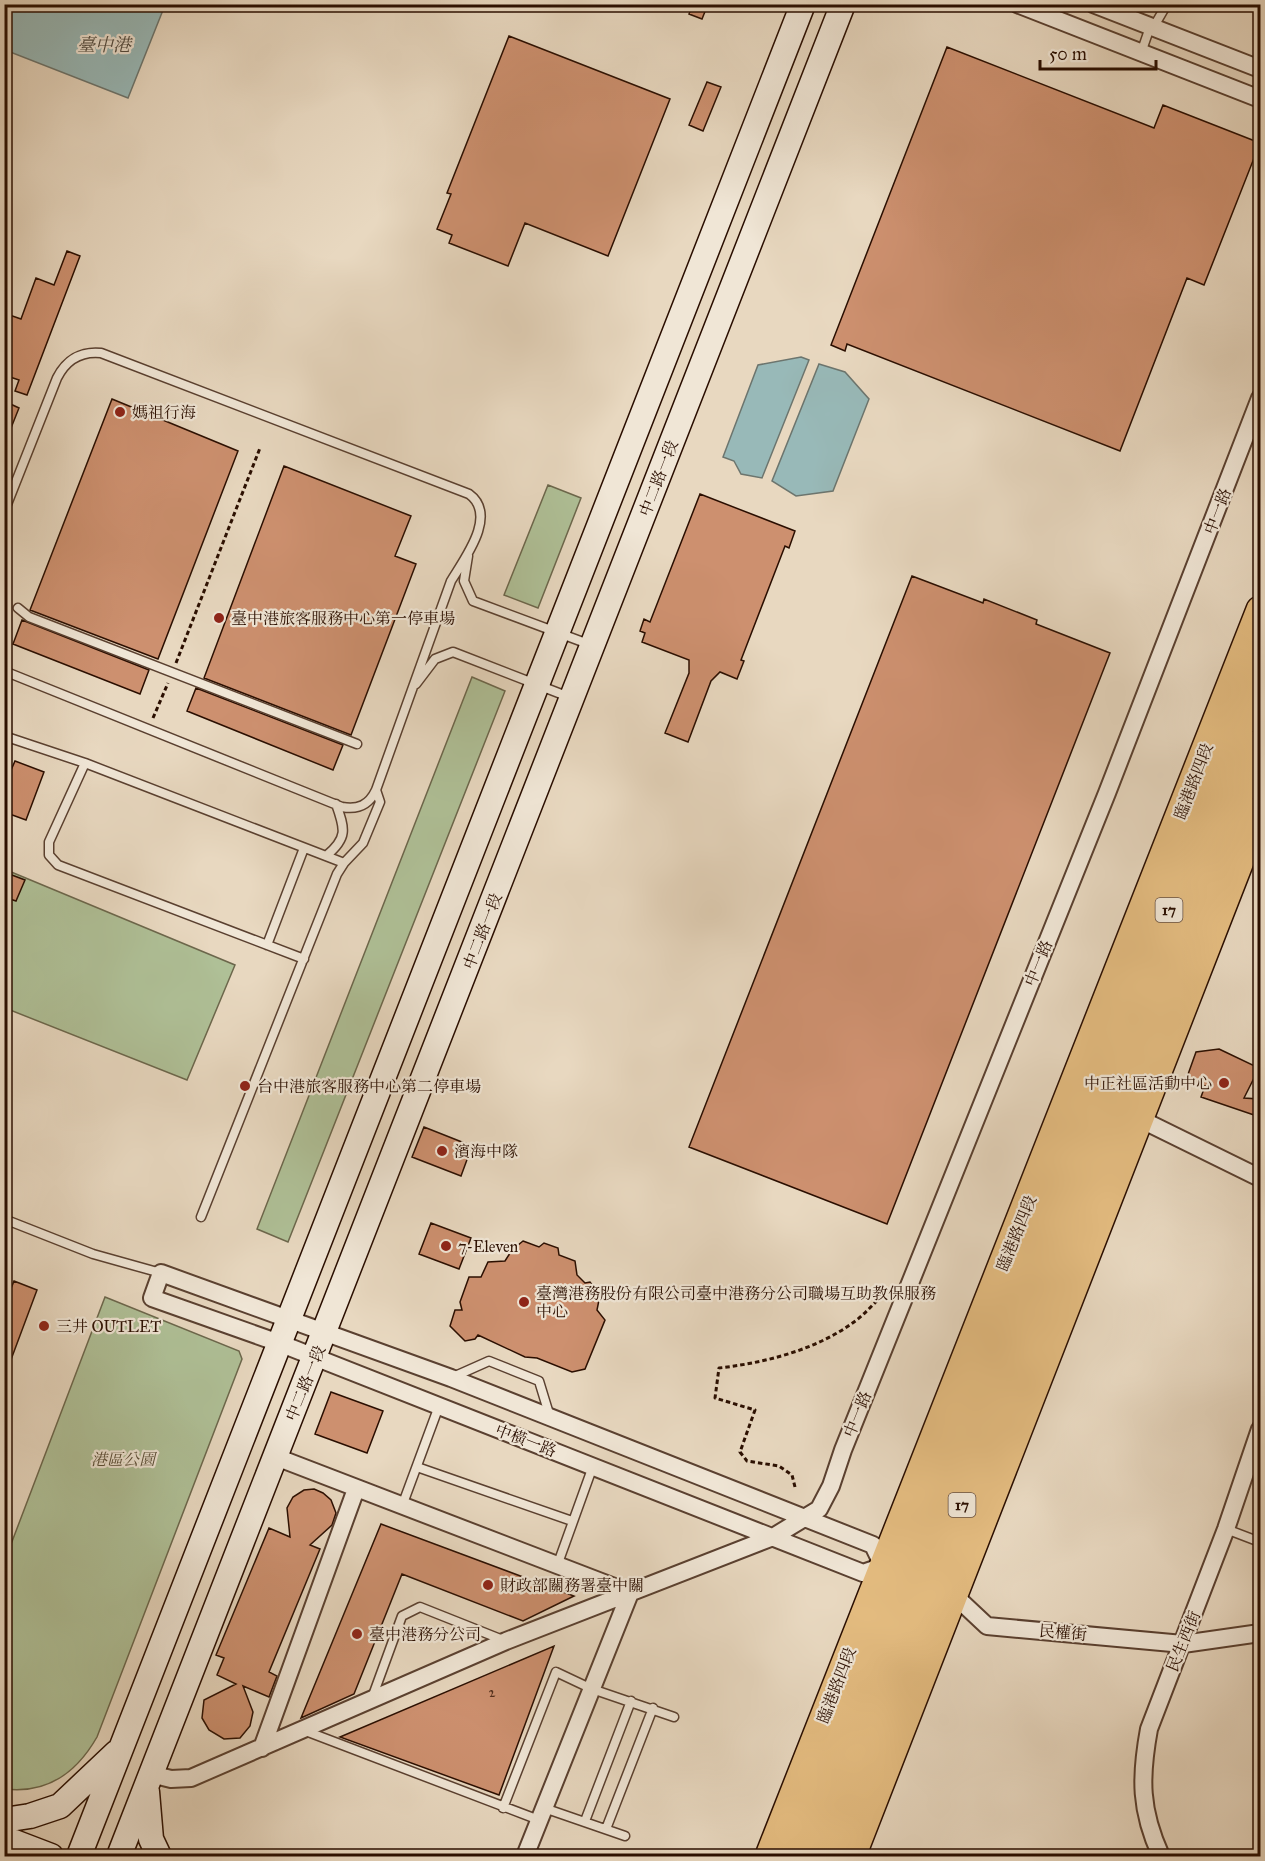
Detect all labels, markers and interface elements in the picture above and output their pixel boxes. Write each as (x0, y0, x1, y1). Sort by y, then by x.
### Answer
scale bar (1040, 33, 1156, 71)
water label: 臺中港 (77, 34, 133, 56)
text: 50 m (1049, 43, 1087, 65)
place label: 媽祖行海 (132, 403, 196, 422)
marker: 媽祖行海 (113, 405, 127, 419)
street label: 中二路一段 (635, 437, 682, 519)
street label: 中一路 (1200, 485, 1235, 537)
place label: 臺中港旅客服務中心第一停車場 (231, 609, 455, 628)
marker: 臺中港旅客服務中心第一停車場 (212, 611, 226, 625)
street label: 臨港路四段 (1170, 740, 1217, 822)
street label: 中二路一段 (459, 890, 506, 972)
road number: 17 (1156, 898, 1182, 922)
street label: 中一路 (1021, 937, 1056, 989)
place label: 中正社區活動中心 (1084, 1074, 1212, 1093)
marker: 中正社區活動中心 (1217, 1076, 1231, 1090)
place label: 台中港旅客服務中心第二停車場 (257, 1077, 481, 1096)
marker: 台中港旅客服務中心第二停車場 (238, 1079, 252, 1093)
place label: 濱海中隊 (454, 1142, 518, 1161)
marker: 濱海中隊 (435, 1144, 449, 1158)
street label: 臨港路四段 (993, 1193, 1040, 1274)
place label: 7-Eleven (458, 1237, 519, 1256)
marker: 7-Eleven (439, 1239, 453, 1253)
place label: 臺灣港務股份有限公司臺中港務分公司職場互助教保服務 中心 (536, 1284, 936, 1321)
marker: 臺灣港務股份有限公司臺中港務分公司職場互助教保服務 中心 (517, 1295, 531, 1309)
place label: 三井 OUTLET (56, 1317, 161, 1336)
marker: 三井 OUTLET (37, 1319, 51, 1333)
street label: 中二路一段 (282, 1343, 329, 1424)
street label: 中一路 (840, 1388, 875, 1440)
street label: 中橫一路 (493, 1420, 559, 1461)
park label: 港區公園 (91, 1450, 158, 1469)
road number: 17 (948, 1493, 976, 1517)
place label: 財政部關務署臺中關 (500, 1576, 644, 1595)
marker: 財政部關務署臺中關 (481, 1578, 495, 1592)
street label: 民生西街 (1163, 1608, 1204, 1674)
street label: 民權街 (1038, 1621, 1088, 1644)
place label: 臺中港務分公司 (369, 1625, 481, 1644)
marker: 臺中港務分公司 (350, 1627, 364, 1641)
street label: 臨港路四段 (813, 1644, 860, 1726)
house number: 2 (489, 1684, 496, 1701)

